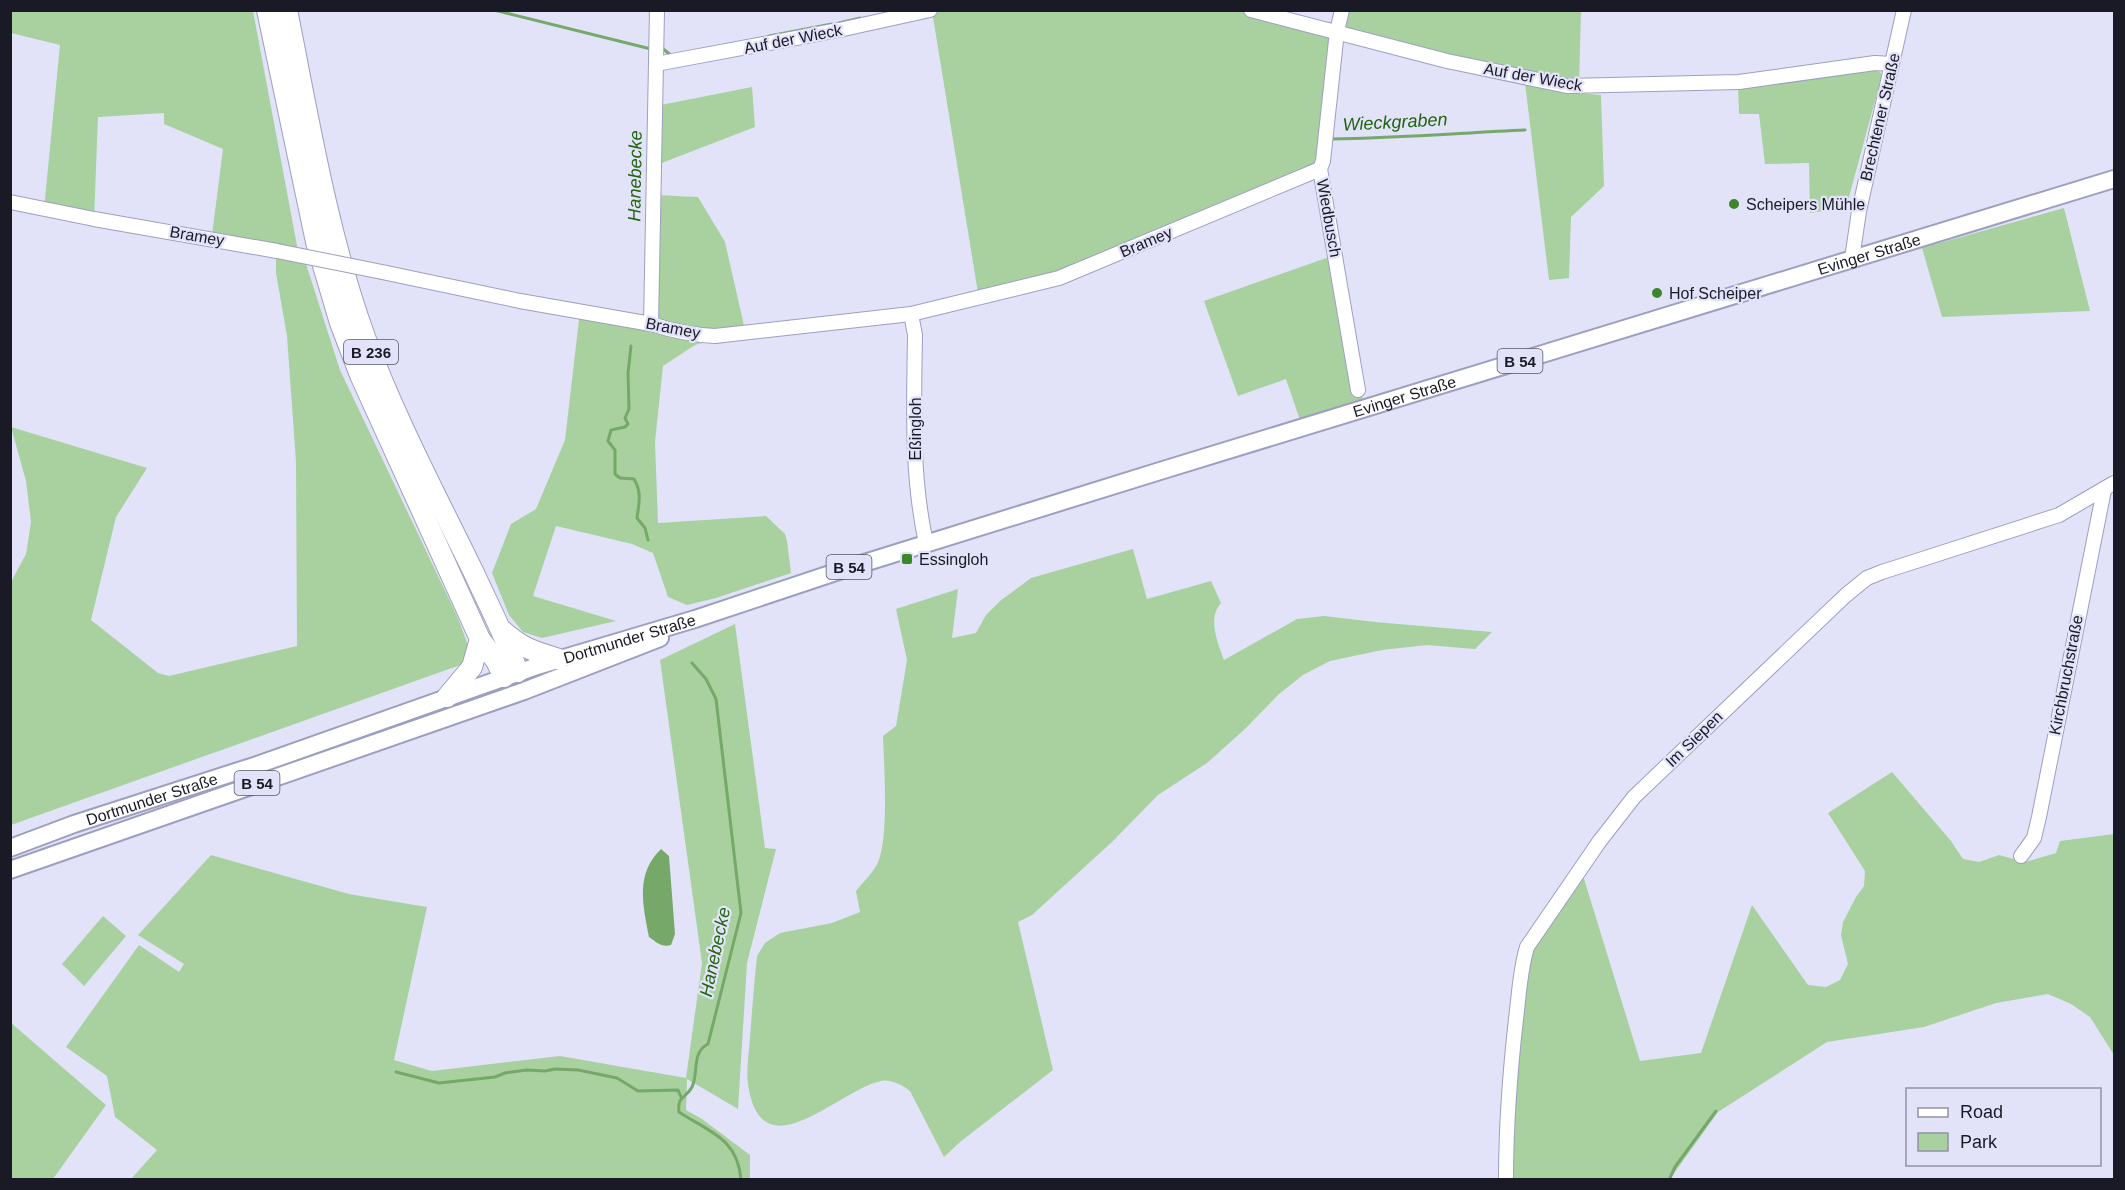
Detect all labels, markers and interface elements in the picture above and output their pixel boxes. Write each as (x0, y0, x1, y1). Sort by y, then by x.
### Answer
street label: Auf der Wieck (742, 21, 844, 57)
street label: Brechtener Straße (1857, 51, 1903, 183)
street label: Auf der Wieck (1482, 60, 1584, 94)
water label: Wieckgraben (1342, 109, 1448, 135)
water label: Hanebecke (624, 130, 646, 222)
street label: Wiedbusch (1314, 178, 1344, 258)
place label: Scheipers Mühle (1746, 196, 1865, 213)
marker: Scheipers Mühle (1727, 197, 1741, 211)
street label: Bramey (168, 223, 226, 249)
street label: Bramey (1117, 223, 1175, 261)
street label: Evinger Straße (1816, 230, 1923, 278)
place label: Hof Scheiper (1669, 285, 1762, 302)
marker: Hof Scheiper (1650, 286, 1664, 300)
street label: Bramey (644, 314, 702, 342)
road number: B 236 (344, 340, 398, 364)
road number: B 54 (1498, 349, 1543, 373)
street label: Evinger Straße (1351, 372, 1458, 420)
street label: Eßingloh (907, 397, 924, 461)
place label: Essingloh (919, 551, 988, 568)
marker: Essingloh (900, 552, 914, 566)
road number: B 54 (826, 555, 872, 579)
street label: Dortmunder Straße (561, 611, 698, 666)
street label: Kirchbruchstraße (2046, 613, 2086, 736)
street label: Im Siepen (1662, 708, 1726, 770)
street label: Dortmunder Straße (84, 770, 220, 828)
road number: B 54 (234, 771, 280, 795)
water label: Hanebecke (696, 905, 734, 999)
legend (1906, 1088, 2101, 1166)
text: Road (1960, 1102, 2003, 1122)
text: Park (1960, 1132, 1998, 1152)

